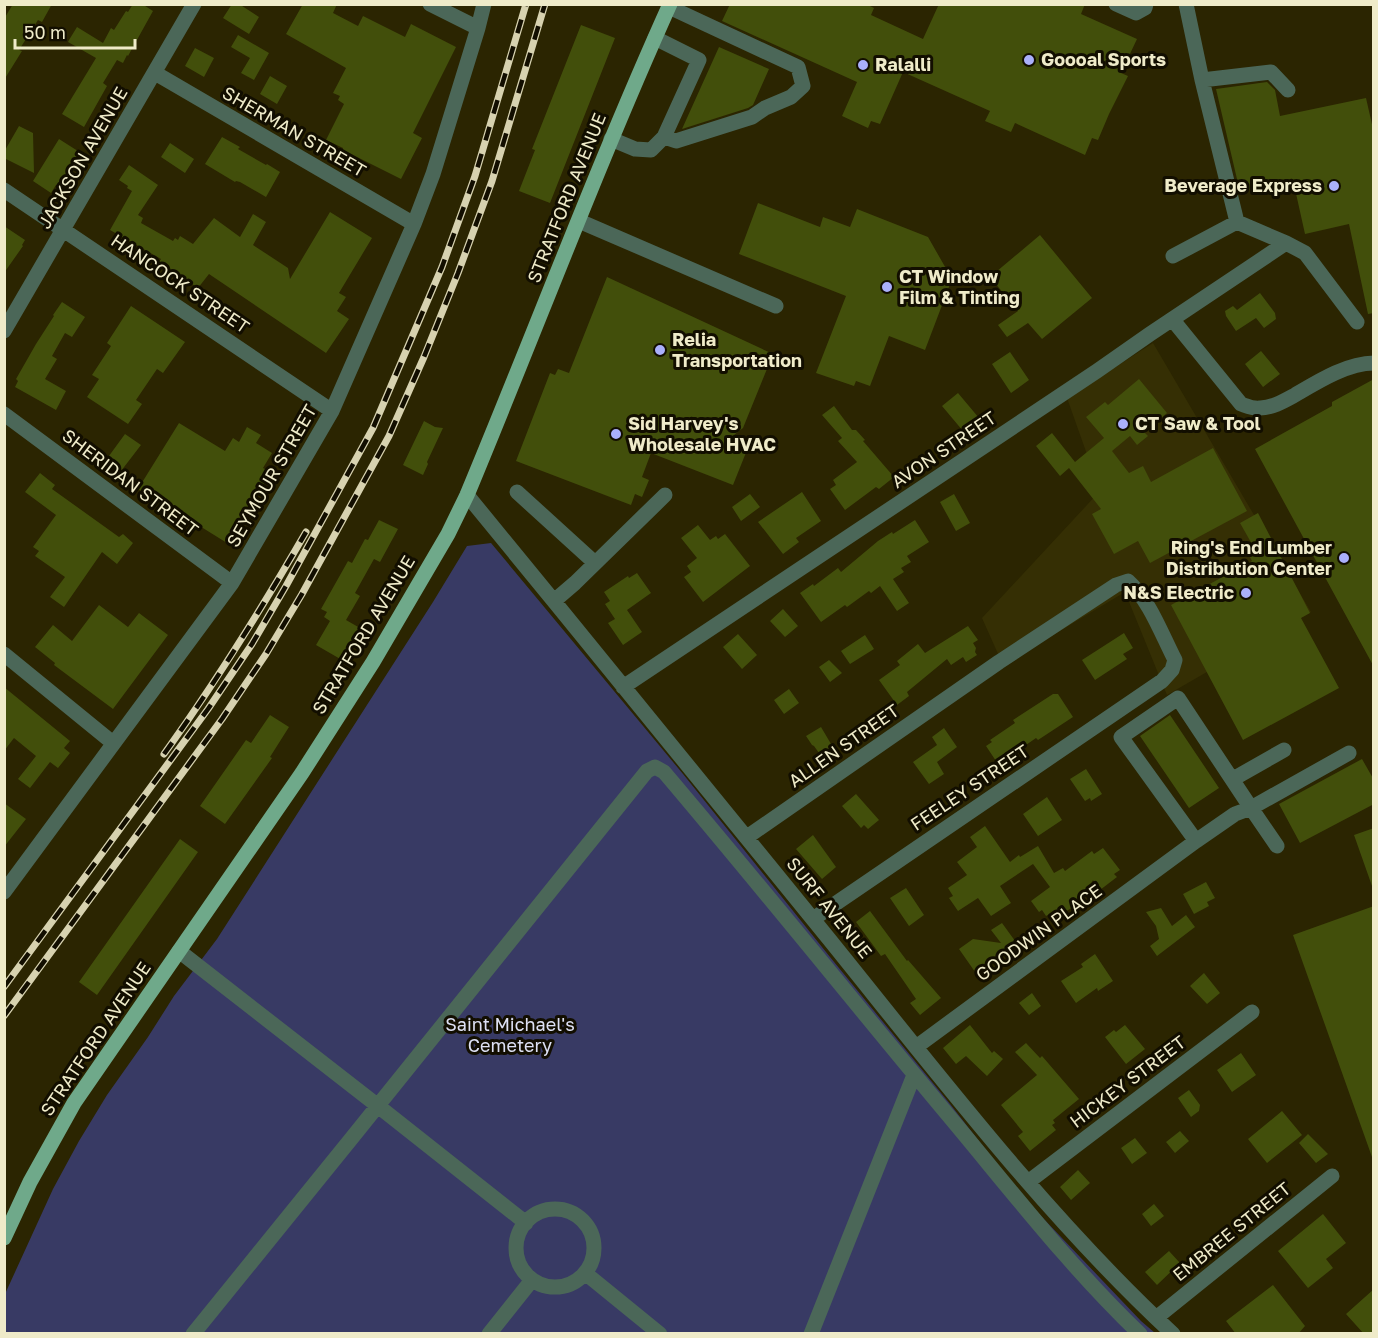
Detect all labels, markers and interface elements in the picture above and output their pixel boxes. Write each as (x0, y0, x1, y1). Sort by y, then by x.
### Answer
scale bar (15, 12, 135, 50)
text: 50 m (24, 21, 66, 43)
place label: Goooal Sports (1041, 48, 1166, 70)
place label: Ralalli (875, 53, 931, 75)
marker: Goooal Sports (1022, 53, 1036, 67)
marker: Ralalli (856, 58, 870, 72)
street label: SHERMAN STREET (219, 81, 370, 181)
street label: JACKSON AVENUE (33, 83, 132, 232)
street label: STRATFORD AVENUE (522, 110, 610, 286)
place label: Beverage Express (1164, 174, 1322, 196)
marker: Beverage Express (1327, 179, 1341, 193)
street label: HANCOCK STREET (107, 229, 254, 338)
place label: CT Window Film & Tinting (899, 265, 1020, 308)
marker: CT Window Film & Tinting (880, 280, 894, 294)
place label: Relia Transportation (672, 328, 802, 371)
marker: Relia Transportation (653, 343, 667, 357)
street label: SEYMOUR STREET (221, 400, 321, 551)
street label: AVON STREET (887, 406, 1000, 492)
place label: Sid Harvey's Wholesale HVAC (628, 412, 776, 455)
place label: CT Saw & Tool (1135, 412, 1261, 434)
marker: CT Saw & Tool (1116, 417, 1130, 431)
street label: SHERIDAN STREET (58, 424, 203, 541)
marker: Sid Harvey's Wholesale HVAC (609, 427, 623, 441)
place label: Ring's End Lumber Distribution Center (1166, 536, 1332, 579)
street label: STRATFORD AVENUE (307, 551, 419, 718)
marker: Ring's End Lumber Distribution Center (1337, 551, 1351, 565)
place label: N&S Electric (1123, 581, 1234, 603)
marker: N&S Electric (1239, 586, 1253, 600)
street label: ALLEN STREET (784, 699, 903, 791)
street label: FEELEY STREET (906, 739, 1033, 835)
street label: SURF AVENUE (782, 853, 877, 962)
street label: GOODWIN PLACE (971, 879, 1106, 985)
street label: STRATFORD AVENUE (35, 957, 155, 1120)
park label: Saint Michael's Cemetery (445, 1013, 575, 1056)
street label: HICKEY STREET (1065, 1031, 1190, 1132)
street label: EMBREE STREET (1168, 1177, 1295, 1285)

